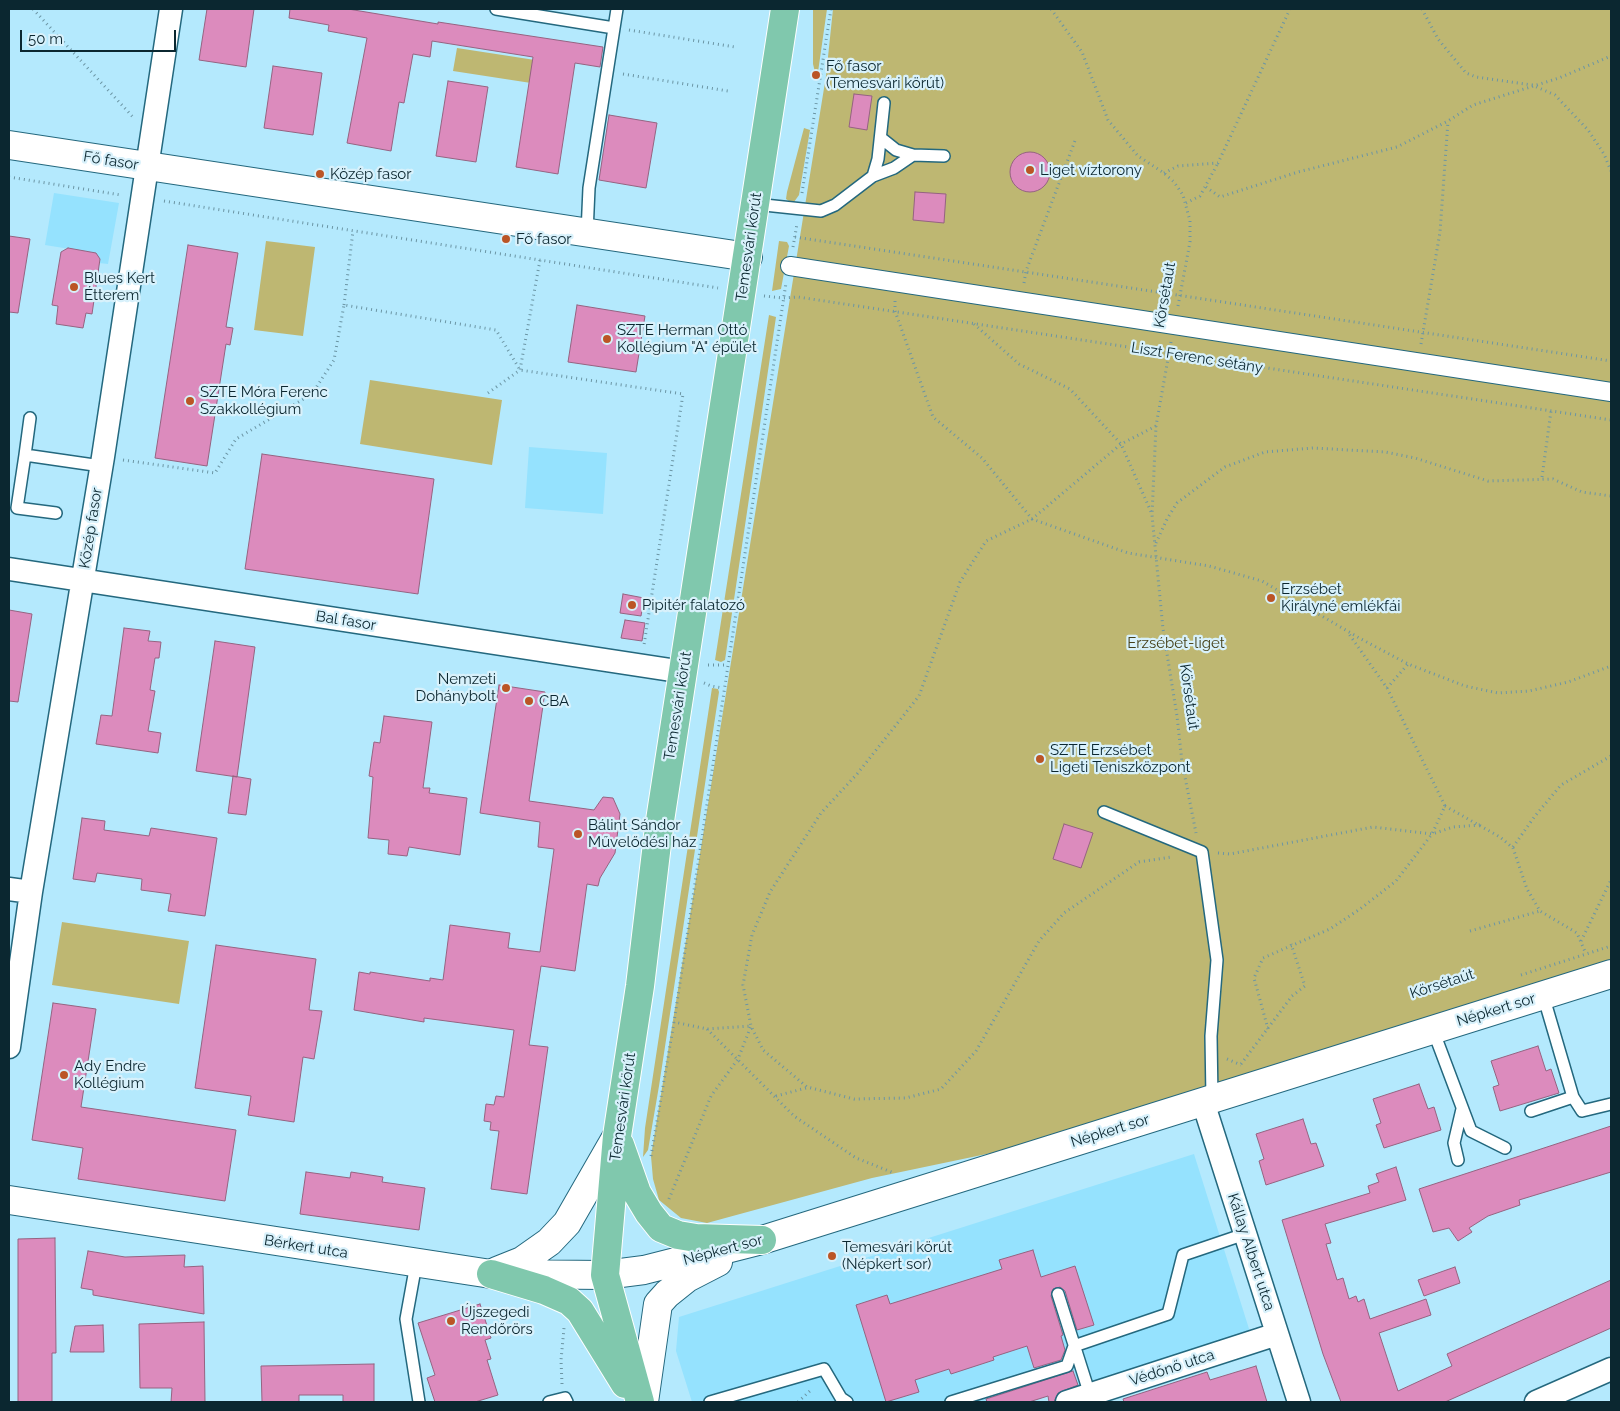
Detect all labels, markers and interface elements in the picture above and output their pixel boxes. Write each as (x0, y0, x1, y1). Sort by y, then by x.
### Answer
scale bar (22, 20, 179, 52)
text: 50 m (28, 30, 63, 48)
place label: Fő fasor (Temesvári körút) (826, 57, 944, 92)
marker: Fő fasor (Temesvári körút) (810, 69, 822, 81)
street label: Fő fasor (82, 148, 140, 174)
place label: Liget víztorony (1040, 161, 1142, 179)
marker: Liget víztorony (1024, 164, 1036, 176)
place label: Közép fasor (330, 165, 412, 183)
marker: Közép fasor (314, 168, 326, 180)
street label: Temesvári körút (732, 191, 766, 303)
place label: Fő fasor (516, 230, 572, 248)
marker: Fő fasor (500, 233, 512, 245)
street label: Körsétaút (1150, 261, 1180, 329)
place label: Blues Kert Étterem (84, 269, 155, 304)
marker: Blues Kert Étterem (68, 281, 80, 293)
place label: SZTE Herman Ottó Kollégium "A" épület (617, 321, 757, 356)
marker: SZTE Herman Ottó Kollégium "A" épület (601, 333, 613, 345)
street label: Liszt Ferenc sétány (1130, 339, 1264, 377)
place label: SZTE Móra Ferenc Szakkollégium (200, 383, 328, 418)
marker: SZTE Móra Ferenc Szakkollégium (184, 395, 196, 407)
street label: Közép fasor (76, 486, 106, 570)
place label: Erzsébet Királyné emlékfái (1281, 580, 1400, 615)
marker: Erzsébet Királyné emlékfái (1265, 592, 1277, 604)
place label: Pipitér falatozó (642, 596, 745, 614)
marker: Pipitér falatozó (626, 599, 638, 611)
street label: Bal fasor (315, 607, 377, 635)
park label: Erzsébet-liget (1127, 634, 1225, 652)
street label: Temesvári körút (661, 650, 695, 762)
street label: Körsétaút (1175, 663, 1203, 731)
place label: Nemzeti Dohánybolt (415, 670, 496, 705)
marker: Nemzeti Dohánybolt (500, 682, 512, 694)
place label: CBA (539, 692, 569, 710)
marker: CBA (523, 695, 535, 707)
place label: SZTE Erzsébet Ligeti Teniszközpont (1050, 741, 1191, 776)
marker: SZTE Erzsébet Ligeti Teniszközpont (1034, 753, 1046, 765)
place label: Bálint Sándor Művelődési ház (588, 816, 696, 851)
marker: Bálint Sándor Művelődési ház (572, 828, 584, 840)
street label: Körsétaút (1408, 965, 1476, 1003)
street label: Népkert sor (1454, 989, 1538, 1031)
street label: Temesvári körút (606, 1051, 640, 1163)
place label: Ady Endre Kollégium (74, 1057, 146, 1092)
marker: Ady Endre Kollégium (58, 1069, 70, 1081)
street label: Népkert sor (1068, 1110, 1152, 1152)
street label: Kállay Albert utca (1224, 1191, 1278, 1313)
street label: Bérkert utca (263, 1231, 349, 1263)
street label: Népkert sor (681, 1231, 765, 1269)
place label: Temesvári körút (Népkert sor) (842, 1238, 952, 1273)
marker: Temesvári körút (Népkert sor) (826, 1250, 838, 1262)
place label: Újszegedi Rendőrörs (461, 1303, 533, 1338)
marker: Újszegedi Rendőrörs (445, 1315, 457, 1327)
street label: Védőnő utca (1127, 1346, 1217, 1390)

